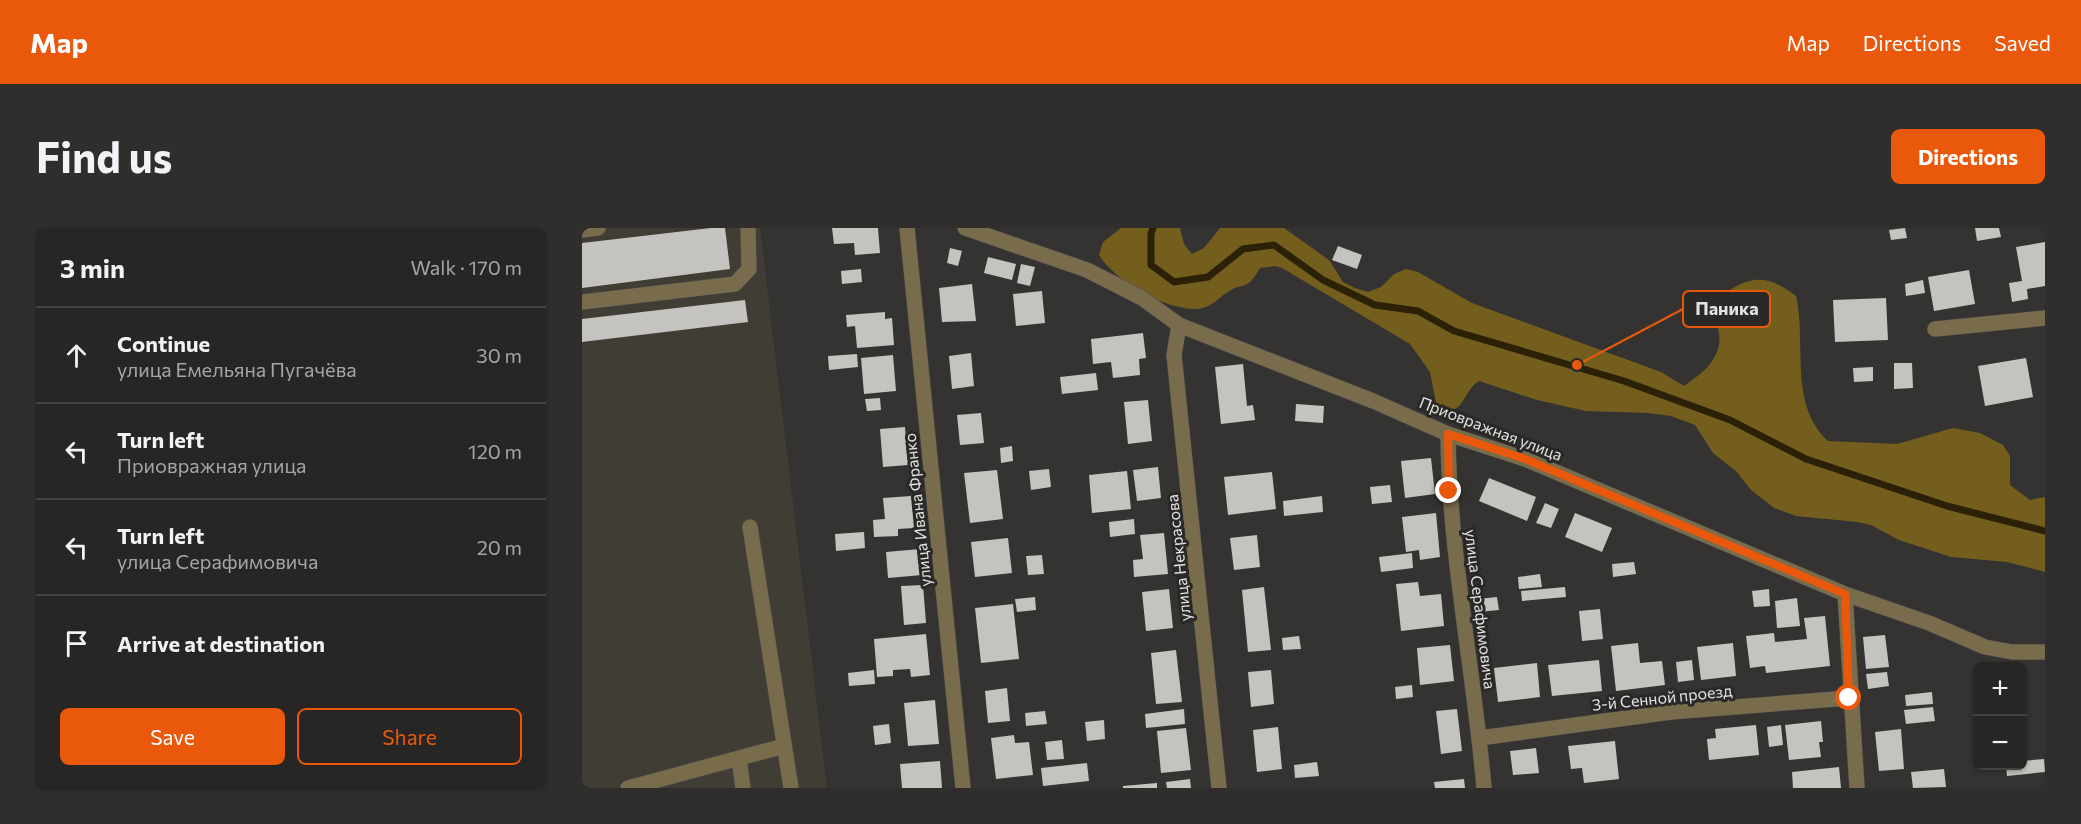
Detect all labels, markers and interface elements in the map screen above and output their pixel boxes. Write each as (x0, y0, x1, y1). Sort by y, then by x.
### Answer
text: Map (30, 25, 88, 59)
text: Map (1787, 30, 1830, 55)
text: Directions (1863, 30, 1961, 55)
text: Saved (1994, 30, 2051, 55)
button: Directions (1891, 129, 2045, 184)
text: Find us (36, 130, 172, 182)
text: 3 min (60, 252, 125, 283)
text: Walk · 170 m (411, 255, 522, 279)
callout: Паника (1683, 291, 1770, 327)
text: Паника (1695, 297, 1759, 319)
text: Continue (117, 330, 210, 357)
icon: ahead (60, 339, 93, 372)
text: 30 m (476, 343, 522, 367)
text: улица Емельяна Пугачёва (117, 357, 357, 381)
street label: Приовражная улица (1417, 392, 1565, 464)
text: Turn left (117, 426, 204, 453)
street label: улица Ивана Франко (899, 432, 935, 588)
icon: left (60, 435, 93, 468)
text: 120 m (468, 439, 522, 463)
text: Приовражная улица (117, 453, 306, 477)
route end (1435, 477, 1461, 503)
street label: улица Некрасова (1162, 493, 1194, 623)
text: Turn left (117, 522, 204, 549)
street label: улица Серафимовича (1462, 528, 1500, 690)
icon: left (60, 531, 93, 564)
text: 20 m (477, 535, 522, 559)
text: улица Серафимовича (117, 549, 318, 573)
icon: arrive (60, 627, 93, 660)
text: Arrive at destination (117, 630, 325, 657)
map controls (1973, 662, 2027, 770)
button: + (1973, 662, 2027, 716)
street label: 3-й Сенной проезд (1591, 680, 1734, 714)
route start (1835, 684, 1861, 710)
button: Save (60, 708, 285, 765)
button: Share (297, 708, 522, 765)
button: − (1973, 716, 2027, 770)

